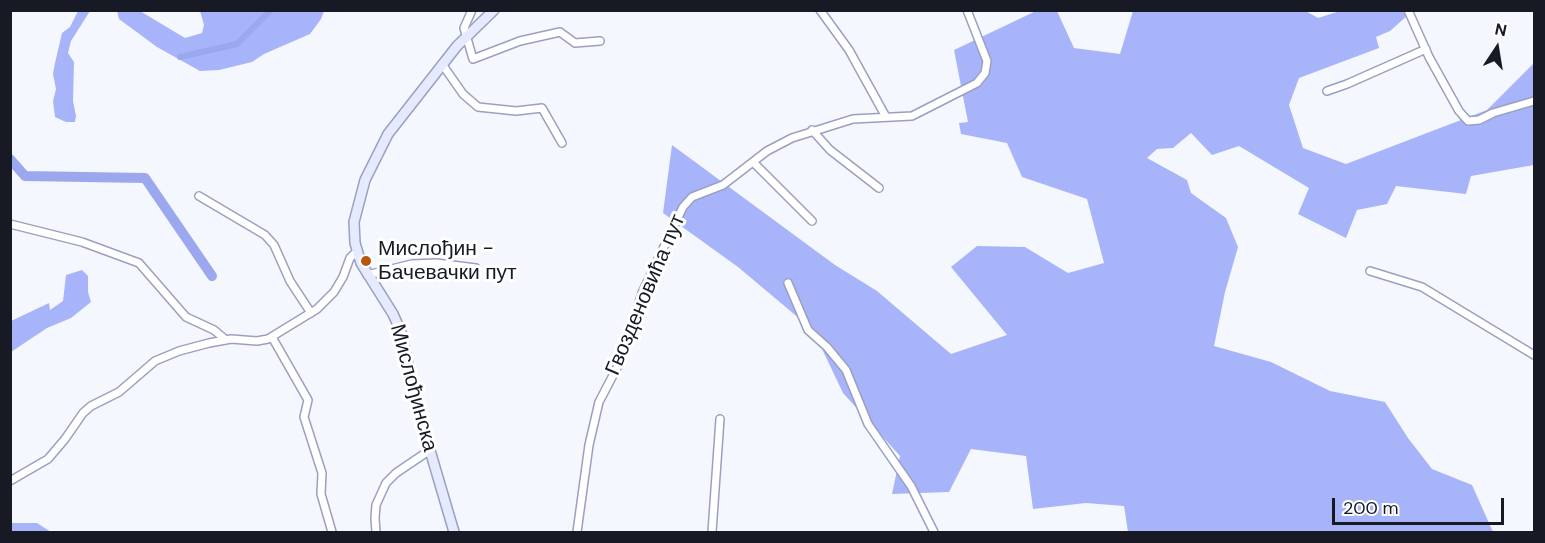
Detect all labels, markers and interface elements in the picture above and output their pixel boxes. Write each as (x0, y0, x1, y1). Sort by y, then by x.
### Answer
north arrow (1467, 18, 1527, 78)
text: N (1493, 18, 1509, 41)
street label: Гвозденовића пут (601, 211, 691, 379)
place label: Мислођин - Бачевачки пут (378, 236, 517, 286)
marker: Мислођин - Бачевачки пут (359, 254, 373, 268)
street label: Мислођинска (384, 322, 442, 454)
scale bar (1335, 486, 1508, 524)
text: 200 m (1343, 496, 1399, 520)

